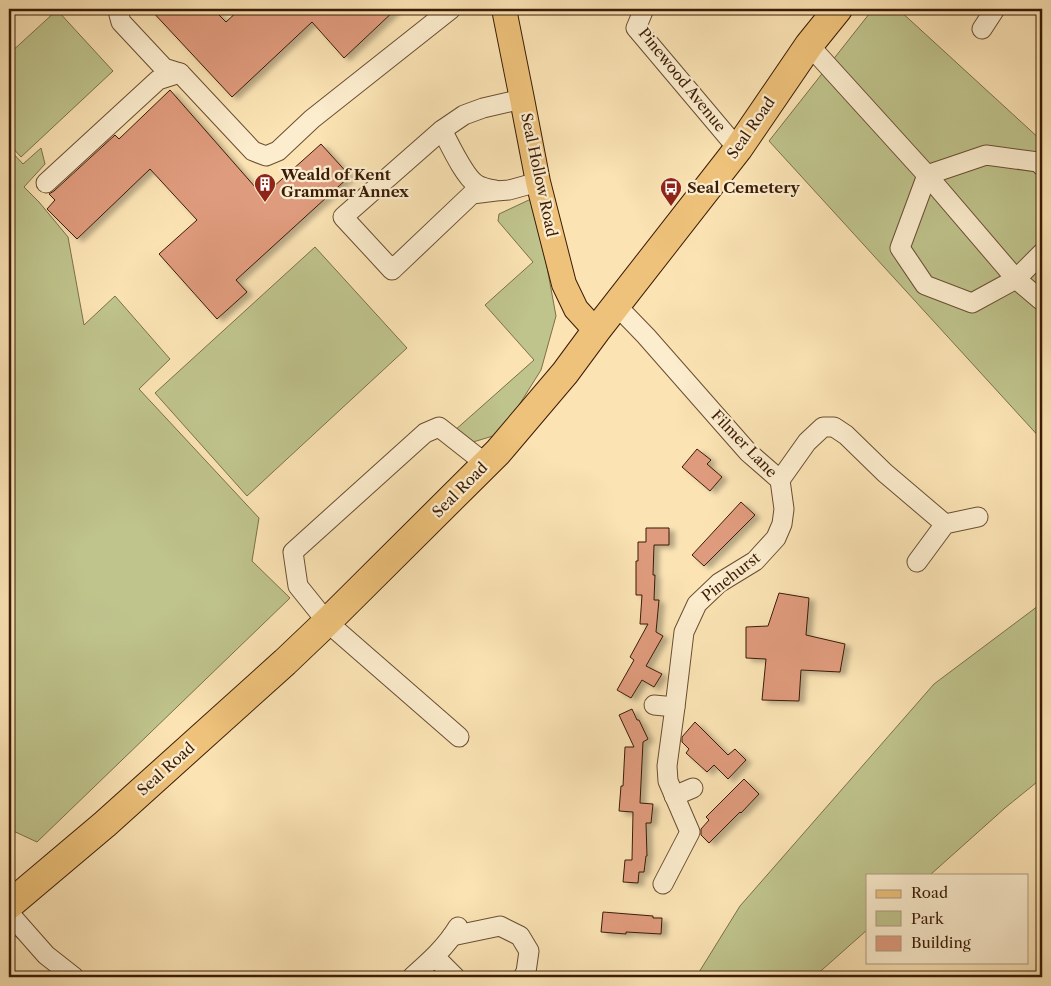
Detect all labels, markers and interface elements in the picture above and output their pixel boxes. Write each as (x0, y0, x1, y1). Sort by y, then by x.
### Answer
street label: Pinewood Avenue (635, 24, 730, 136)
street label: Seal Road (722, 93, 779, 162)
street label: Seal Hollow Road (517, 111, 562, 239)
place label: Weald of Kent Grammar Annex (280, 165, 409, 201)
building icon: Weald of Kent Grammar Annex (253, 172, 277, 203)
bus stop icon: Seal Cemetery (659, 176, 683, 207)
place label: Seal Cemetery (687, 178, 801, 197)
street label: Filmer Lane (707, 406, 781, 481)
street label: Seal Road (428, 458, 491, 521)
street label: Pinehurst (698, 547, 764, 605)
street label: Seal Road (133, 738, 198, 799)
legend (866, 874, 1028, 964)
text: Road (911, 883, 948, 902)
text: Park (911, 909, 945, 928)
text: Building (911, 933, 971, 952)

